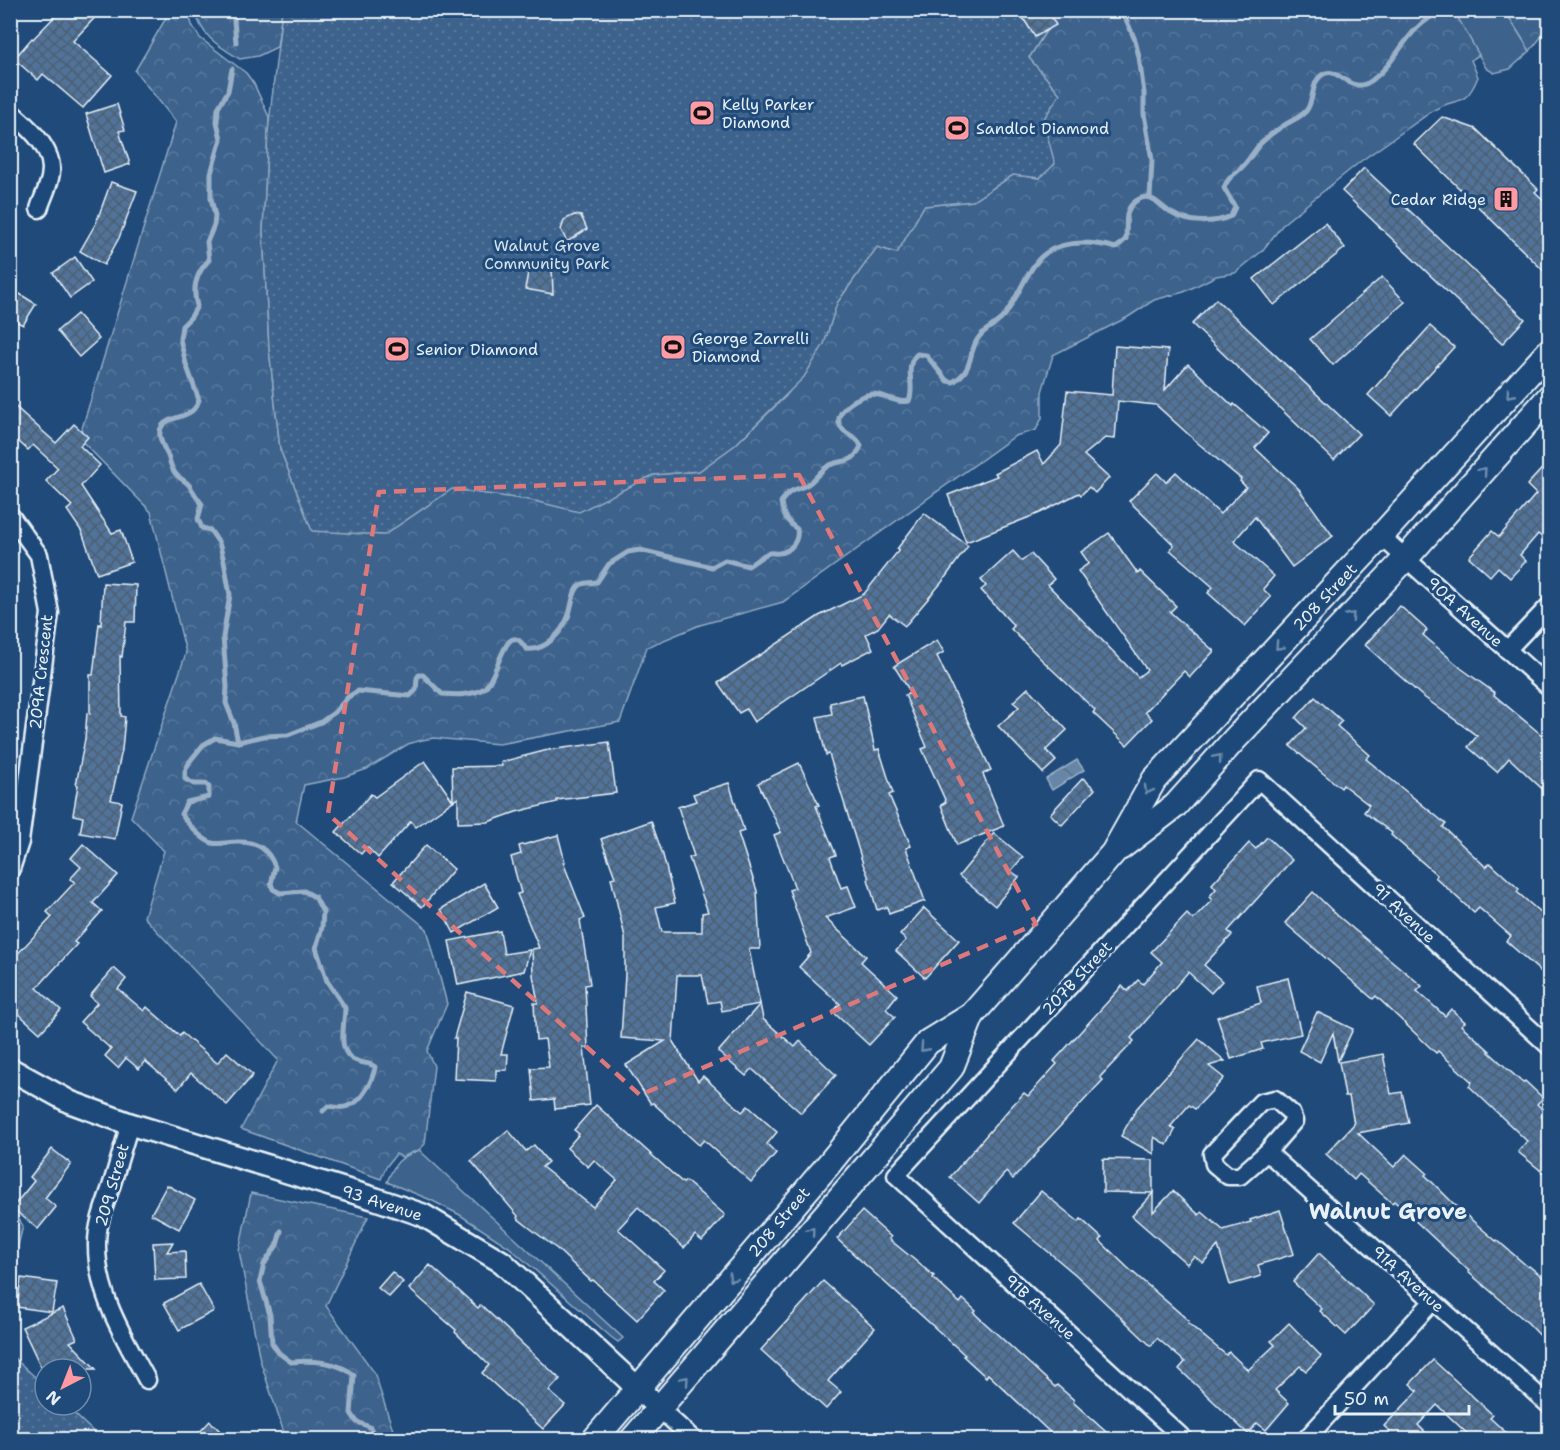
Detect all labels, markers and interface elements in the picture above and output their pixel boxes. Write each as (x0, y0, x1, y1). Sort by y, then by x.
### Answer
place label: Kelly Parker Diamond (722, 94, 815, 133)
sports icon: Kelly Parker Diamond (687, 98, 717, 128)
sports icon: Sandlot Diamond (942, 113, 972, 143)
place label: Sandlot Diamond (976, 118, 1109, 139)
building icon: Cedar Ridge (1491, 184, 1521, 214)
place label: Cedar Ridge (1391, 189, 1486, 210)
park label: Walnut Grove Community Park (484, 235, 610, 274)
place label: George Zarrelli Diamond (692, 328, 809, 367)
sports icon: George Zarrelli Diamond (658, 332, 688, 362)
sports icon: Senior Diamond (382, 334, 412, 364)
place label: Senior Diamond (416, 339, 538, 360)
one-way arrow (1506, 387, 1517, 397)
one-way arrow (1476, 468, 1487, 478)
street label: 208 Street (1288, 559, 1362, 635)
street label: 90A Avenue (1422, 572, 1508, 652)
one-way arrow (1344, 612, 1355, 623)
street label: 209A Crescent (25, 613, 57, 731)
one-way arrow (1276, 639, 1287, 650)
one-way arrow (1211, 754, 1222, 765)
one-way arrow (1144, 784, 1156, 794)
street label: 91 Avenue (1368, 878, 1440, 948)
street label: 207B Street (1037, 936, 1117, 1020)
one-way arrow (920, 1041, 931, 1051)
street label: 209 Street (90, 1141, 134, 1229)
street label: 93 Avenue (339, 1180, 425, 1226)
street label: 208 Street (744, 1183, 814, 1261)
district label: Walnut Grove (1309, 1197, 1467, 1226)
one-way arrow (804, 1227, 815, 1238)
street label: 91A Avenue (1367, 1241, 1449, 1317)
street label: 91B Avenue (1000, 1270, 1080, 1344)
one-way arrow (728, 1271, 739, 1282)
north arrow (33, 1357, 93, 1417)
one-way arrow (677, 1376, 688, 1387)
scale bar (1335, 1378, 1468, 1416)
text: N (42, 1386, 65, 1410)
text: 50 m (1344, 1387, 1389, 1411)

